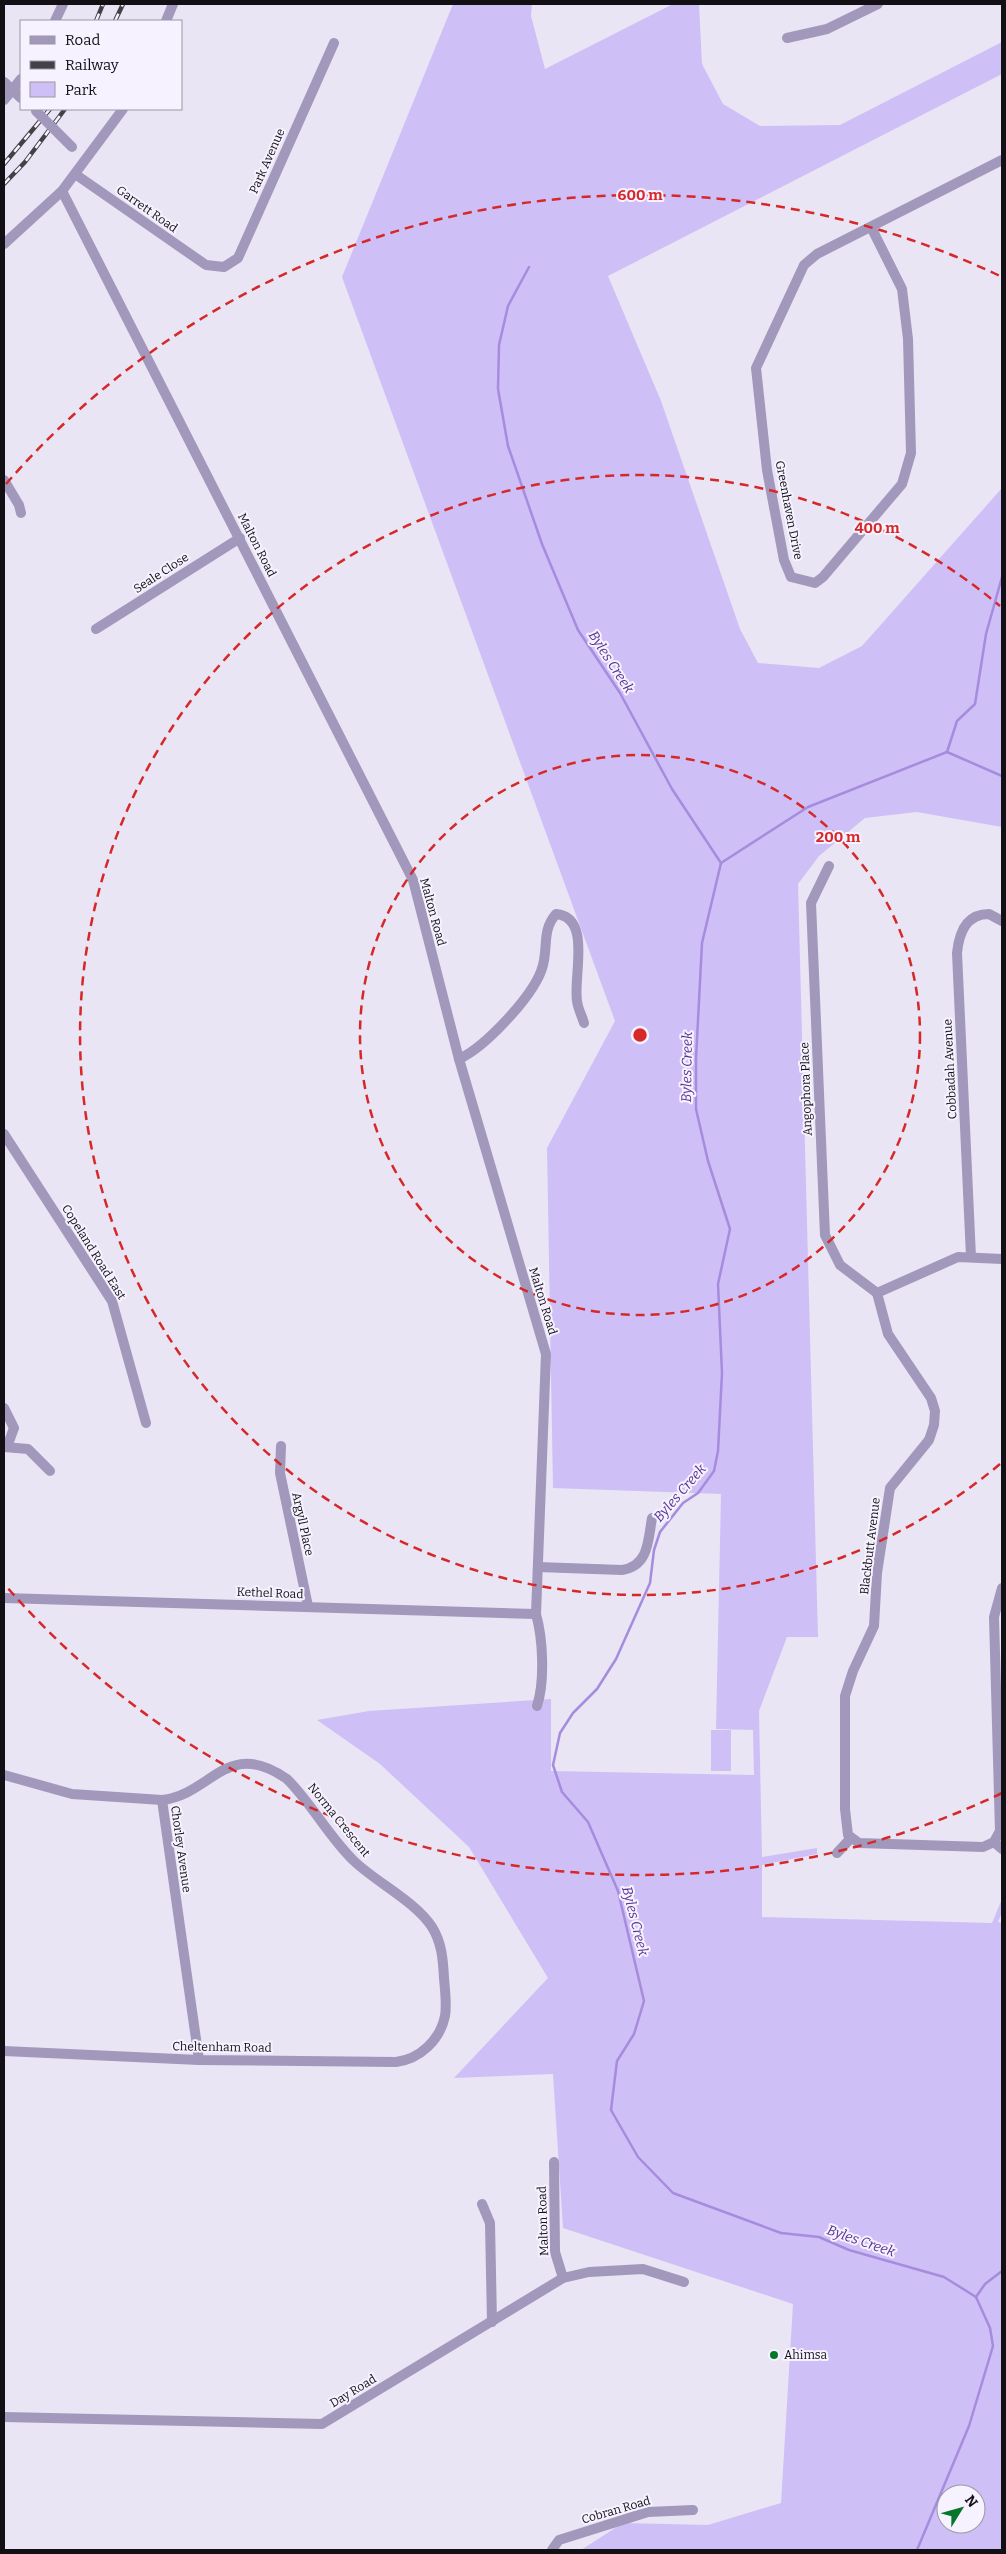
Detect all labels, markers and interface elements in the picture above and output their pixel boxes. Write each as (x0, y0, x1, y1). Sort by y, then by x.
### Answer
legend (20, 20, 182, 110)
text: Road (65, 31, 100, 49)
text: Railway (65, 56, 119, 74)
text: Park (65, 81, 97, 99)
street label: Park Avenue (246, 126, 288, 196)
street label: Garrett Road (114, 183, 180, 235)
text: 600 m (618, 186, 663, 204)
street label: Greenhaven Drive (773, 459, 805, 561)
street label: Malton Road (235, 511, 279, 579)
text: 400 m (854, 519, 900, 537)
street label: Seale Close (131, 550, 191, 596)
water label: Byles Creek (585, 628, 638, 697)
text: 200 m (816, 828, 861, 846)
street label: Malton Road (417, 876, 449, 948)
street label: Cobbadah Avenue (940, 1019, 960, 1119)
centre of rings (631, 1026, 649, 1044)
water label: Byles Creek (678, 1031, 696, 1103)
street label: Angophora Place (797, 1042, 815, 1136)
street label: Copeland Road East (59, 1202, 129, 1303)
street label: Malton Road (526, 1266, 560, 1336)
water label: Byles Creek (650, 1460, 710, 1525)
street label: Argyll Place (289, 1491, 317, 1557)
street label: Blackbutt Avenue (857, 1497, 883, 1595)
street label: Kethel Road (236, 1585, 304, 1601)
street label: Norma Crescent (305, 1780, 373, 1860)
street label: Chorley Avenue (168, 1805, 194, 1893)
water label: Byles Creek (618, 1884, 652, 1958)
street label: Cheltenham Road (172, 2039, 272, 2055)
street label: Malton Road (535, 2186, 551, 2256)
water label: Byles Creek (825, 2221, 898, 2261)
place label: Ahimsa (784, 2348, 828, 2362)
marker: Ahimsa (768, 2349, 780, 2361)
street label: Day Road (327, 2372, 379, 2410)
north arrow (936, 2484, 986, 2534)
text: N (961, 2492, 981, 2511)
street label: Cobran Road (580, 2493, 652, 2527)

